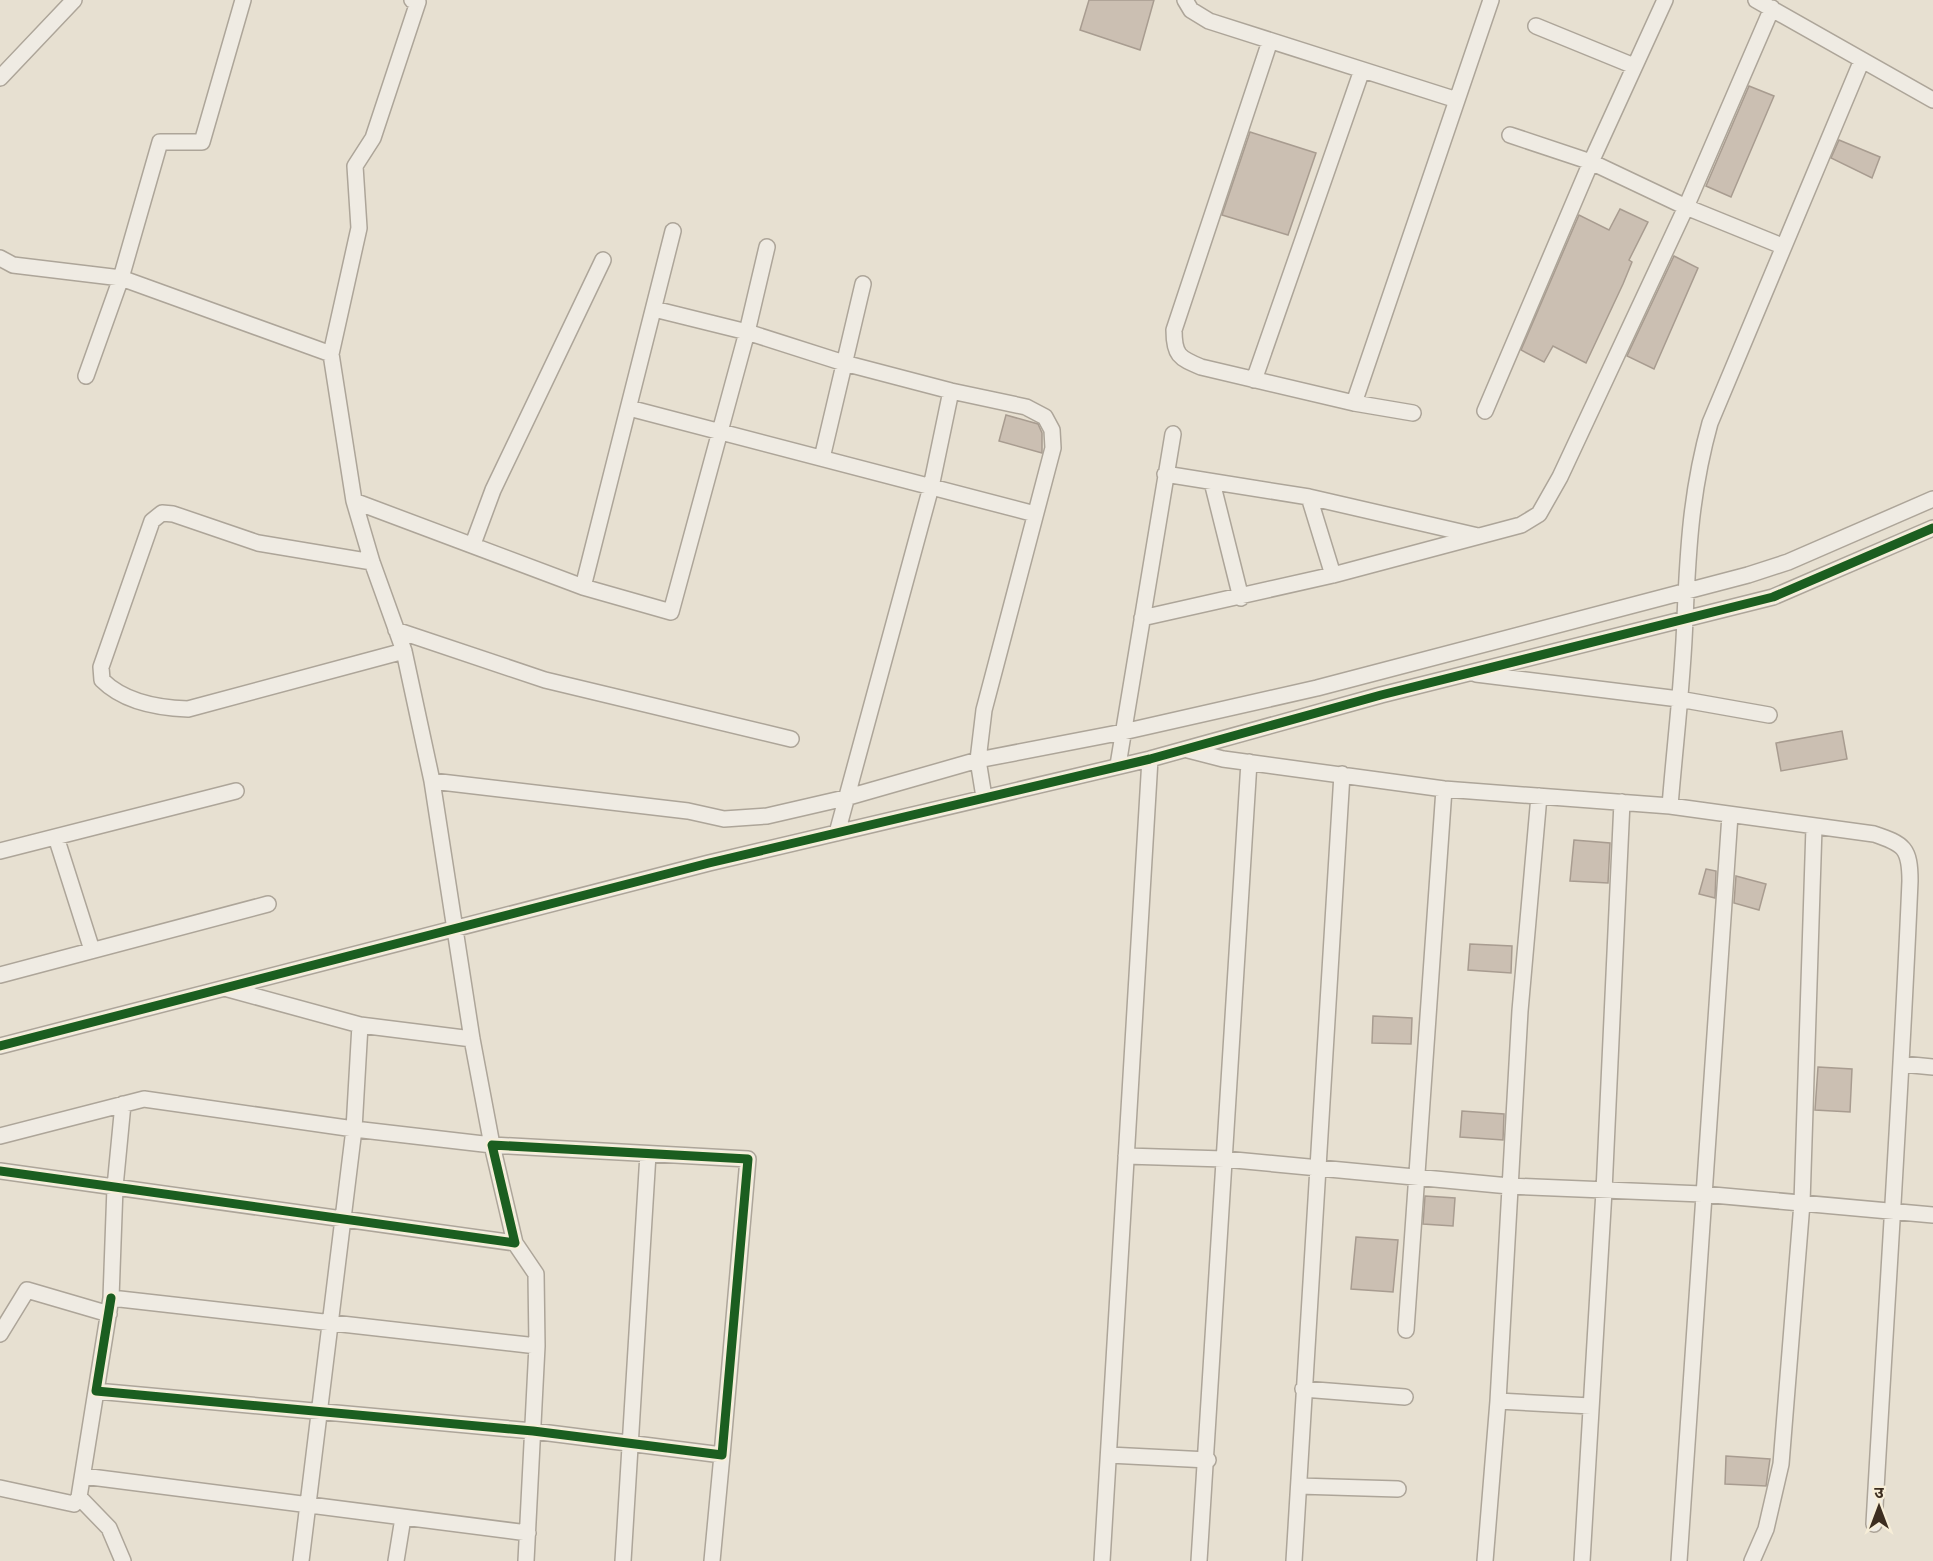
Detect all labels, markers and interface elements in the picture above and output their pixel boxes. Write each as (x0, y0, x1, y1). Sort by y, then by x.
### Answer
north arrow (1849, 1477, 1909, 1537)
text: उ (1874, 1483, 1884, 1502)

